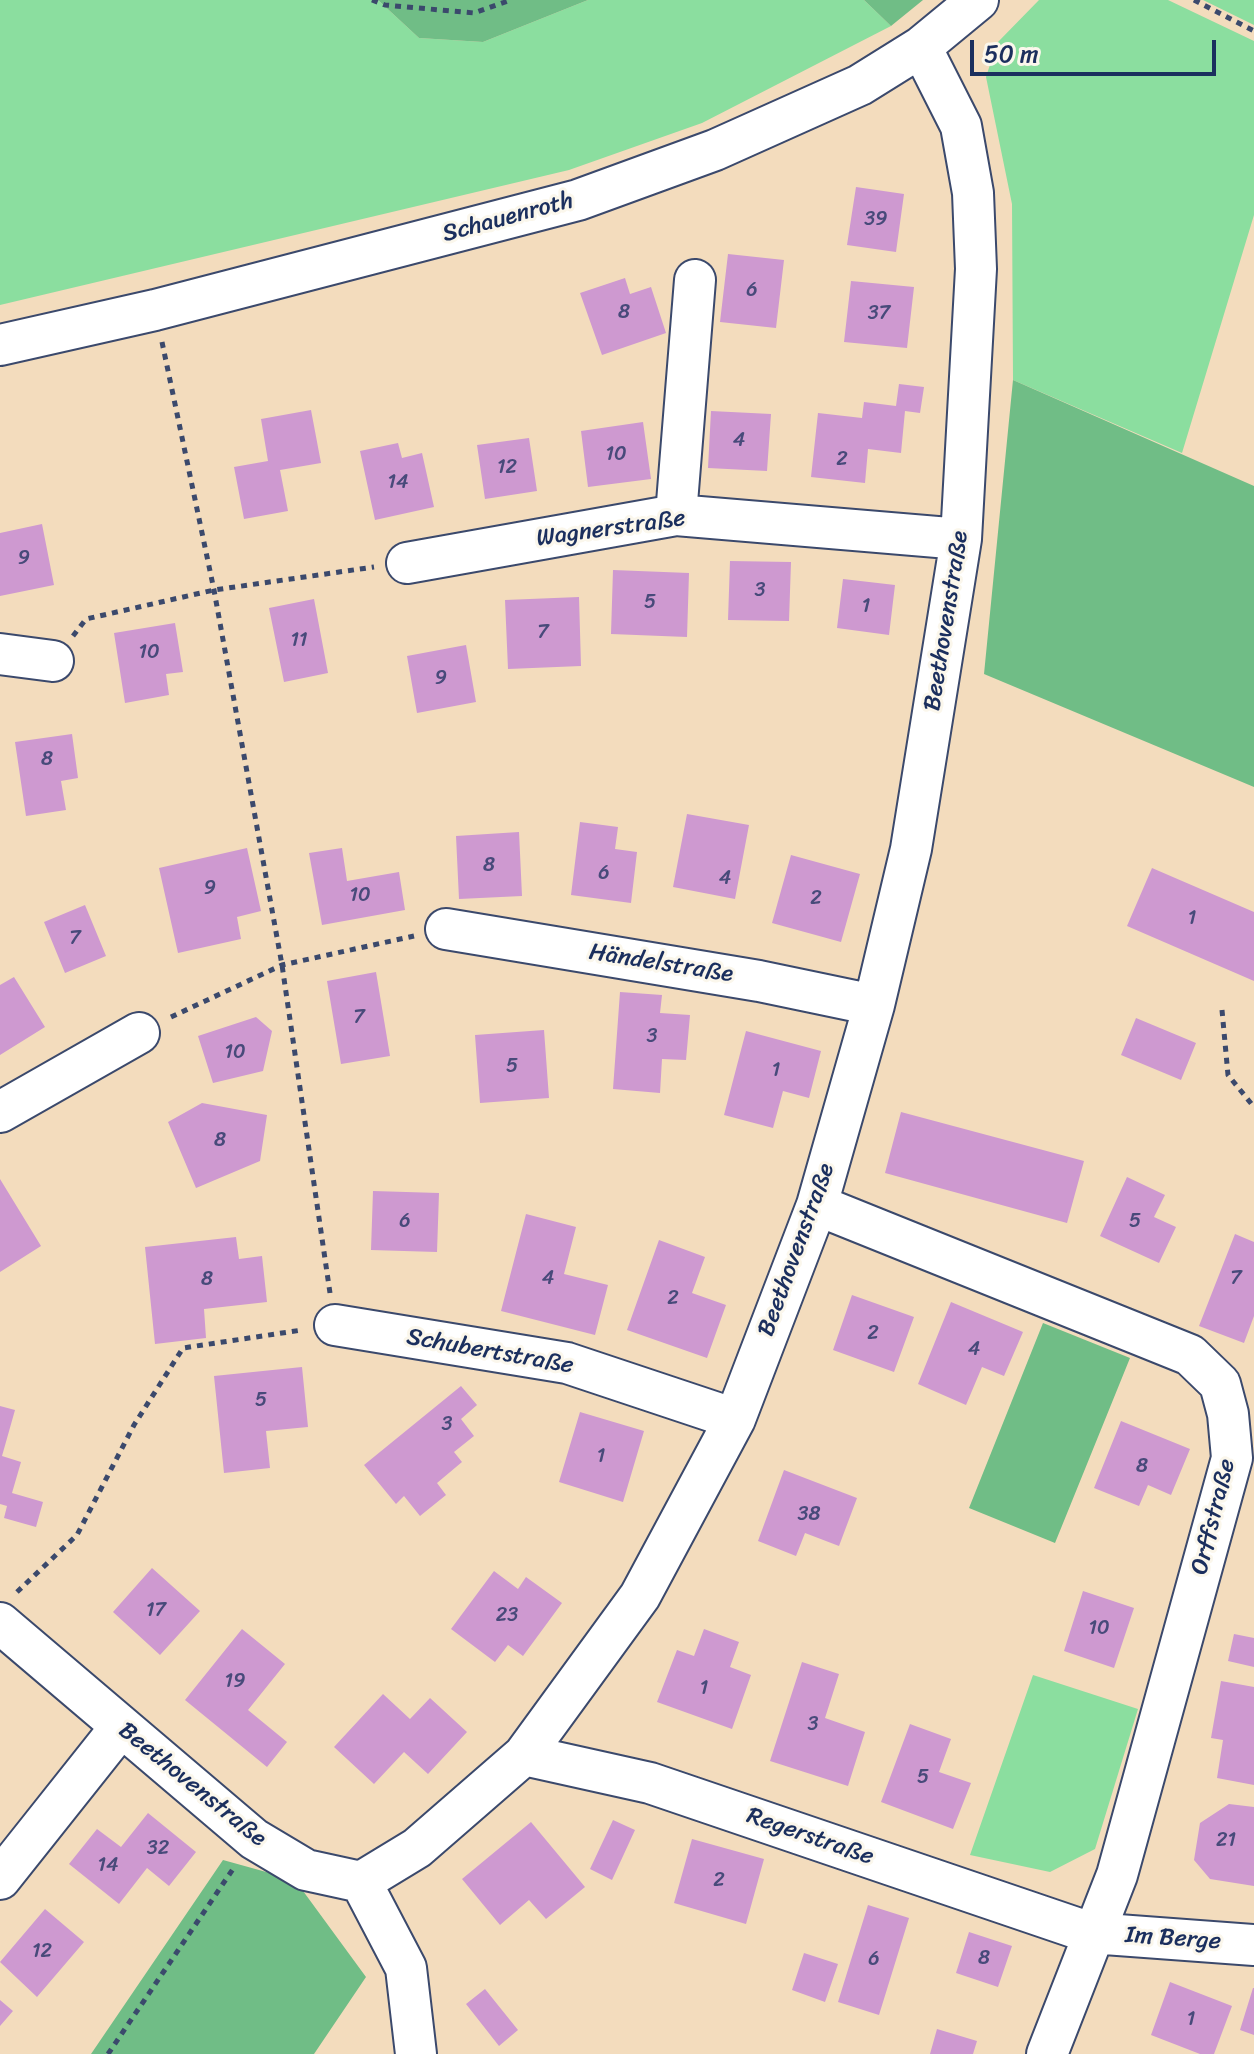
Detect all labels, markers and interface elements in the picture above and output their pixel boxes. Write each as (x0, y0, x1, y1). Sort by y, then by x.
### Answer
scale bar (974, 24, 1220, 74)
text: 50 m (984, 33, 1039, 75)
street label: Schauenroth (439, 187, 577, 249)
house number: 39 (864, 208, 888, 232)
house number: 6 (746, 279, 758, 303)
house number: 8 (618, 301, 630, 325)
house number: 37 (868, 302, 890, 326)
house number: 4 (733, 429, 745, 453)
house number: 10 (605, 443, 627, 467)
house number: 2 (836, 448, 848, 472)
house number: 12 (497, 456, 517, 480)
house number: 14 (387, 471, 409, 495)
street label: Wagnerstraße (535, 504, 687, 554)
street label: Beethovenstraße (919, 529, 975, 713)
house number: 9 (18, 547, 30, 571)
house number: 3 (755, 579, 765, 603)
house number: 5 (644, 591, 656, 615)
house number: 1 (862, 595, 870, 619)
house number: 7 (537, 621, 549, 645)
house number: 11 (290, 629, 308, 653)
house number: 10 (138, 641, 160, 665)
house number: 9 (435, 667, 447, 691)
house number: 8 (41, 748, 53, 772)
house number: 8 (483, 854, 495, 878)
house number: 6 (598, 862, 610, 886)
house number: 4 (719, 867, 731, 891)
house number: 9 (204, 877, 216, 901)
house number: 10 (349, 884, 371, 908)
house number: 2 (810, 887, 822, 911)
house number: 1 (1188, 907, 1196, 931)
house number: 7 (69, 927, 81, 951)
street label: Händelstraße (587, 938, 735, 990)
house number: 7 (353, 1006, 365, 1030)
house number: 3 (647, 1025, 657, 1049)
house number: 10 (224, 1041, 246, 1065)
house number: 5 (506, 1055, 518, 1079)
house number: 1 (772, 1059, 780, 1083)
house number: 8 (214, 1129, 226, 1153)
street label: Beethovenstraße (752, 1160, 842, 1340)
house number: 6 (399, 1210, 411, 1234)
house number: 5 (1129, 1210, 1141, 1234)
house number: 4 (542, 1267, 554, 1291)
house number: 7 (1230, 1267, 1242, 1291)
house number: 8 (201, 1268, 213, 1292)
house number: 2 (667, 1287, 679, 1311)
house number: 2 (867, 1322, 879, 1346)
street label: Schubertstraße (404, 1323, 576, 1381)
house number: 4 (968, 1338, 980, 1362)
house number: 5 (255, 1389, 267, 1413)
house number: 3 (442, 1413, 452, 1437)
house number: 1 (597, 1445, 605, 1469)
house number: 8 (1136, 1455, 1148, 1479)
street label: Orffstraße (1186, 1456, 1242, 1578)
house number: 38 (797, 1503, 821, 1527)
house number: 17 (146, 1599, 166, 1623)
house number: 23 (496, 1604, 518, 1628)
house number: 10 (1088, 1617, 1110, 1641)
house number: 19 (225, 1670, 245, 1694)
house number: 1 (700, 1677, 708, 1701)
house number: 3 (808, 1713, 818, 1737)
street label: Beethovenstraße (112, 1717, 272, 1853)
house number: 5 (917, 1766, 929, 1790)
street label: Regerstraße (743, 1802, 877, 1872)
house number: 21 (1216, 1829, 1236, 1853)
house number: 32 (147, 1837, 169, 1861)
house number: 14 (97, 1854, 119, 1878)
house number: 2 (713, 1869, 725, 1893)
street label: Im Berge (1124, 1921, 1222, 1957)
house number: 12 (32, 1940, 52, 1964)
house number: 8 (978, 1947, 990, 1971)
house number: 6 (868, 1948, 880, 1972)
house number: 1 (1187, 2008, 1195, 2032)

